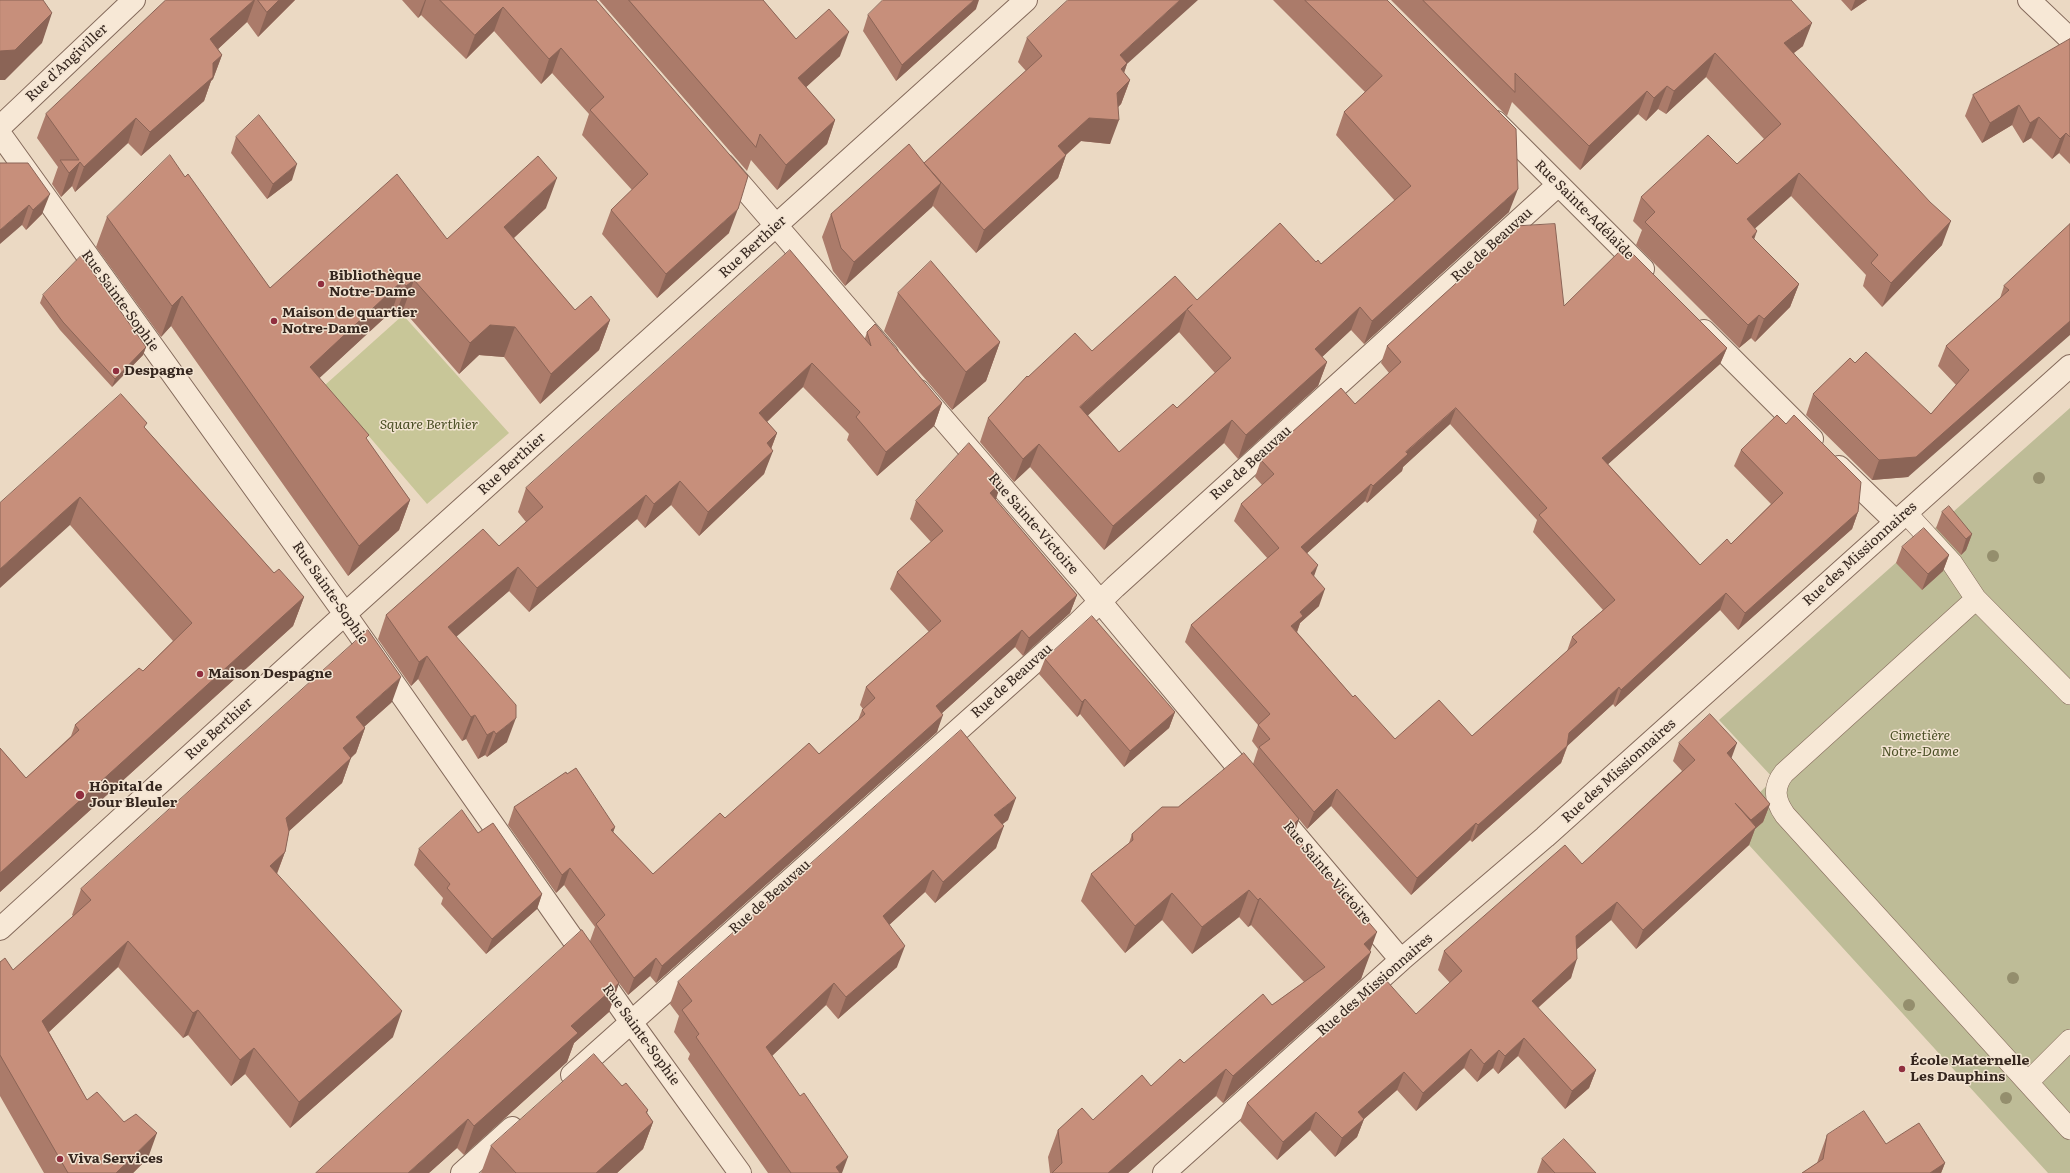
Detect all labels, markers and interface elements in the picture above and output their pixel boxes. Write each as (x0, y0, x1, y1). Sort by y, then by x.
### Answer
street label: Rue d'Angiviller (22, 21, 112, 105)
street label: Rue Sainte-Adélaïde (1531, 157, 1637, 263)
street label: Rue de Beauvau (1448, 204, 1536, 286)
street label: Rue Berthier (716, 212, 790, 282)
street label: Rue Sainte-Sophie (78, 247, 162, 355)
place label: Bibliothèque Notre-Dame (329, 268, 421, 300)
marker: Bibliothèque Notre-Dame (316, 279, 326, 289)
place label: Maison de quartier Notre-Dame (282, 305, 417, 338)
marker: Maison de quartier Notre-Dame (269, 316, 279, 326)
place label: Despagne (124, 363, 193, 379)
marker: Despagne (111, 366, 121, 376)
park label: Square Berthier (380, 417, 478, 433)
street label: Rue de Beauvau (1207, 422, 1295, 504)
street label: Rue Berthier (475, 429, 549, 499)
street label: Rue Sainte-Victoire (984, 470, 1082, 578)
street label: Rue des Missionnaires (1800, 498, 1920, 610)
street label: Rue Sainte-Sophie (288, 539, 372, 647)
street label: Rue de Beauvau (968, 640, 1056, 722)
place label: Maison Despagne (208, 666, 332, 682)
marker: Maison Despagne (195, 669, 205, 679)
street label: Rue Berthier (182, 694, 256, 764)
street label: Rue des Missionnaires (1559, 715, 1679, 827)
park label: Cimetière Notre-Dame (1881, 728, 1959, 760)
place label: Hôpital de Jour Bleuler (89, 779, 177, 812)
marker: Hôpital de Jour Bleuler (74, 789, 86, 801)
street label: Rue Sainte-Victoire (1279, 818, 1375, 928)
street label: Rue de Beauvau (726, 856, 814, 938)
street label: Rue des Missionnaires (1314, 930, 1436, 1040)
street label: Rue Sainte-Sophie (599, 981, 683, 1089)
place label: École Maternelle Les Dauphins (1910, 1053, 2029, 1086)
marker: École Maternelle Les Dauphins (1897, 1064, 1907, 1074)
place label: Viva Services (68, 1151, 163, 1167)
marker: Viva Services (55, 1154, 65, 1164)

